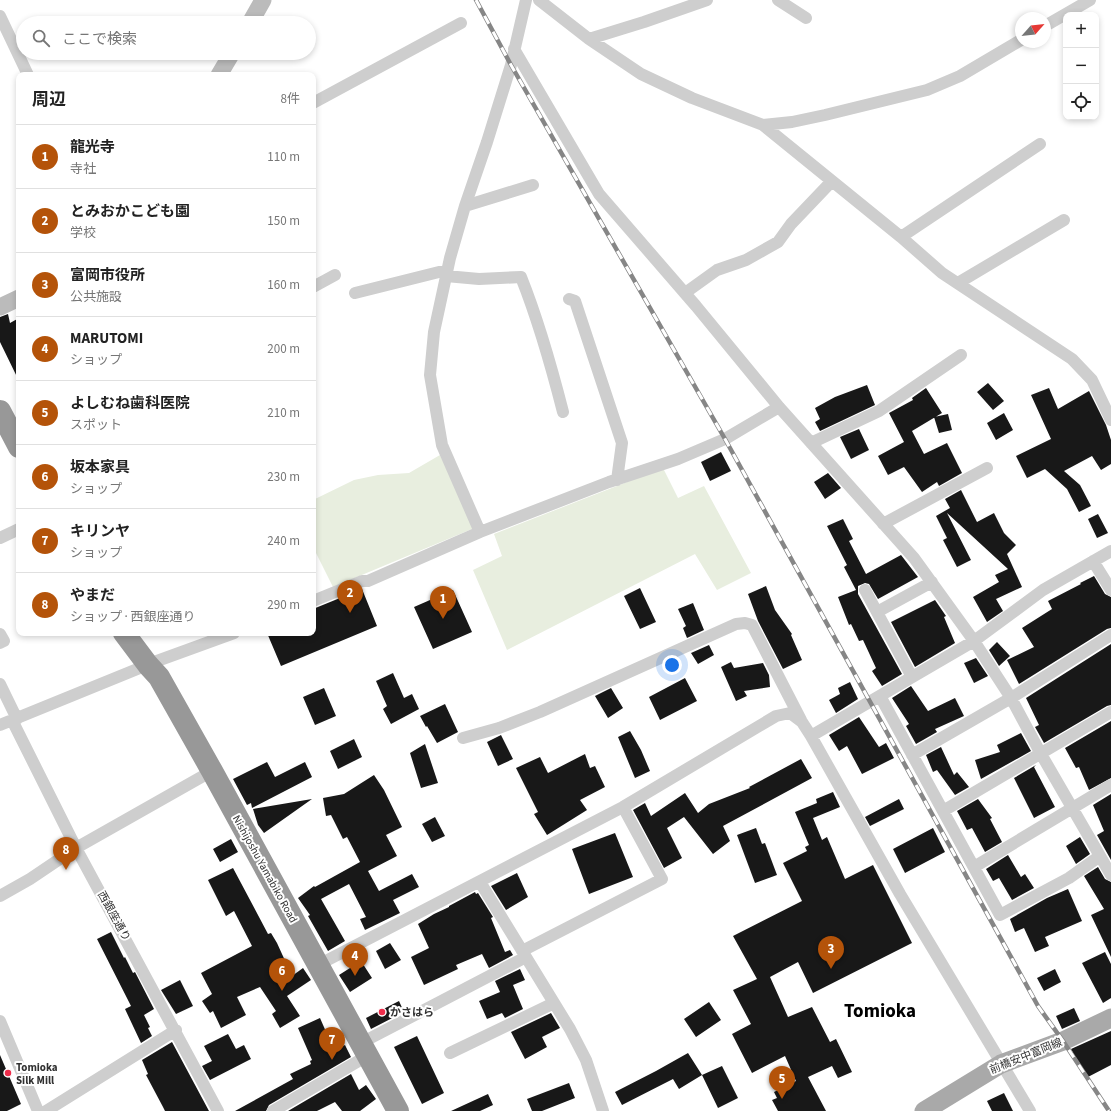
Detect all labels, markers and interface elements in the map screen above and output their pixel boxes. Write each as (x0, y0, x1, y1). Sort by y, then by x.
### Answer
north arrow (1015, 12, 1051, 48)
map controls (1063, 12, 1099, 120)
button: + (1063, 12, 1099, 48)
search box (16, 16, 316, 60)
icon: search (30, 27, 52, 49)
text: ここで検索 (62, 29, 137, 50)
button: − (1063, 48, 1099, 84)
button: locate (1063, 84, 1099, 120)
text: 周辺 (32, 88, 66, 112)
text: 8件 (281, 90, 300, 108)
text: 龍光寺 (70, 137, 115, 158)
text: 1 (42, 148, 48, 166)
text: 110 m (267, 148, 300, 166)
text: 寺社 (70, 160, 96, 178)
text: とみおかこども園 (70, 201, 190, 222)
text: 2 (42, 212, 48, 230)
text: 150 m (267, 212, 300, 230)
text: 学校 (70, 224, 96, 242)
text: 富岡市役所 (70, 265, 145, 286)
text: 3 (42, 276, 48, 294)
text: 160 m (267, 276, 300, 294)
text: 公共施設 (70, 288, 122, 306)
text: MARUTOMI (70, 328, 143, 349)
text: 4 (42, 340, 48, 358)
text: 200 m (267, 340, 300, 358)
text: ショップ (70, 351, 122, 369)
text: よしむね歯科医院 (70, 393, 190, 414)
text: 5 (42, 404, 48, 422)
text: 210 m (267, 404, 300, 422)
text: スポット (70, 416, 122, 434)
text: 坂本家具 (70, 457, 130, 478)
text: 6 (42, 468, 48, 486)
text: 230 m (267, 468, 300, 486)
text: ショップ (70, 480, 122, 498)
text: キリンヤ (70, 521, 130, 542)
text: 7 (42, 532, 48, 550)
text: 240 m (267, 532, 300, 550)
text: ショップ (70, 544, 122, 562)
pin: 2 (337, 580, 363, 613)
text: やまだ (70, 585, 115, 606)
pin: 1 (430, 586, 456, 619)
text: 8 (42, 596, 48, 614)
text: 290 m (267, 596, 300, 614)
text: ショップ · 西銀座通り (70, 608, 195, 626)
your location (662, 655, 682, 675)
street label: Nishijoshu Yamabiko Road (229, 812, 301, 926)
pin: 8 (53, 837, 79, 870)
street label: 西銀座通り (94, 888, 134, 944)
pin: 3 (818, 936, 844, 969)
pin: 4 (342, 943, 368, 976)
pin: 6 (269, 958, 295, 991)
district label: Tomioka (844, 998, 916, 1025)
place label: かさはら (390, 1005, 434, 1020)
marker: かさはら (377, 1007, 387, 1017)
pin: 7 (319, 1027, 345, 1060)
street label: 前橋安中富岡線 (987, 1035, 1065, 1077)
place label: Tomioka Silk Mill (16, 1060, 58, 1088)
pin: 5 (769, 1066, 795, 1099)
marker: Tomioka Silk Mill (3, 1068, 13, 1078)

